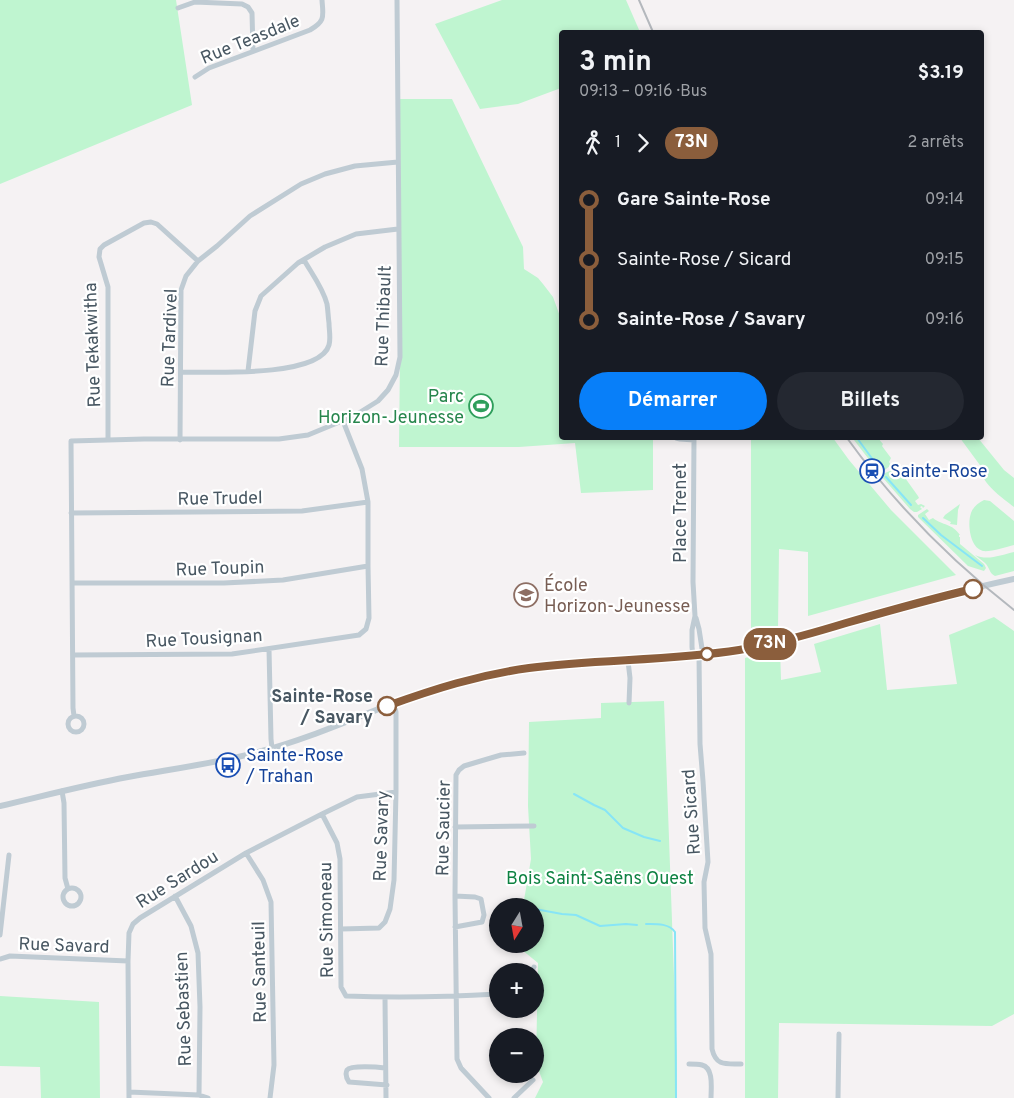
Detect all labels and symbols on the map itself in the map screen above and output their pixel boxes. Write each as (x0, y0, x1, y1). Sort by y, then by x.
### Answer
street label: Rue Teasdale (198, 10, 304, 71)
street label: Rue Thibault (371, 265, 398, 367)
street label: Rue Tekakwitha (80, 282, 107, 408)
street label: Rue Tardivel (157, 288, 184, 388)
place label: Parc Horizon-Jeunesse (318, 386, 464, 430)
sports icon: Parc Horizon-Jeunesse (468, 393, 494, 419)
station icon: Sainte-Rose (859, 458, 885, 484)
place label: Sainte-Rose (890, 461, 988, 484)
street label: Place Trenet (670, 463, 693, 563)
street label: Rue Trudel (177, 487, 263, 512)
street label: Rue Toupin (175, 556, 265, 583)
place label: École Horizon-Jeunesse (544, 573, 690, 619)
unlabelled marker (963, 579, 983, 599)
school or university icon: École Horizon-Jeunesse (513, 582, 539, 608)
street label: Rue Tousignan (145, 625, 263, 654)
line badge: 73N (741, 628, 799, 660)
unlabelled marker (700, 647, 714, 661)
place label: Sainte-Rose / Savary (271, 686, 373, 730)
marker: Sainte-Rose / Savary (377, 696, 397, 716)
place label: Sainte-Rose / Trahan (245, 745, 344, 789)
bus stop icon: Sainte-Rose / Trahan (215, 752, 241, 778)
street label: Rue Sicard (678, 768, 707, 856)
street label: Rue Saucier (432, 780, 457, 876)
street label: Rue Savary (369, 790, 396, 882)
street label: Rue Sardou (132, 846, 223, 915)
street label: Rue Simoneau (315, 862, 340, 978)
park label: Bois Saint-Saëns Ouest (506, 868, 694, 891)
north arrow (489, 898, 544, 952)
street label: Rue Santeuil (248, 921, 273, 1023)
street label: Rue Savard (18, 933, 110, 960)
street label: Rue Sebastien (171, 951, 198, 1067)

